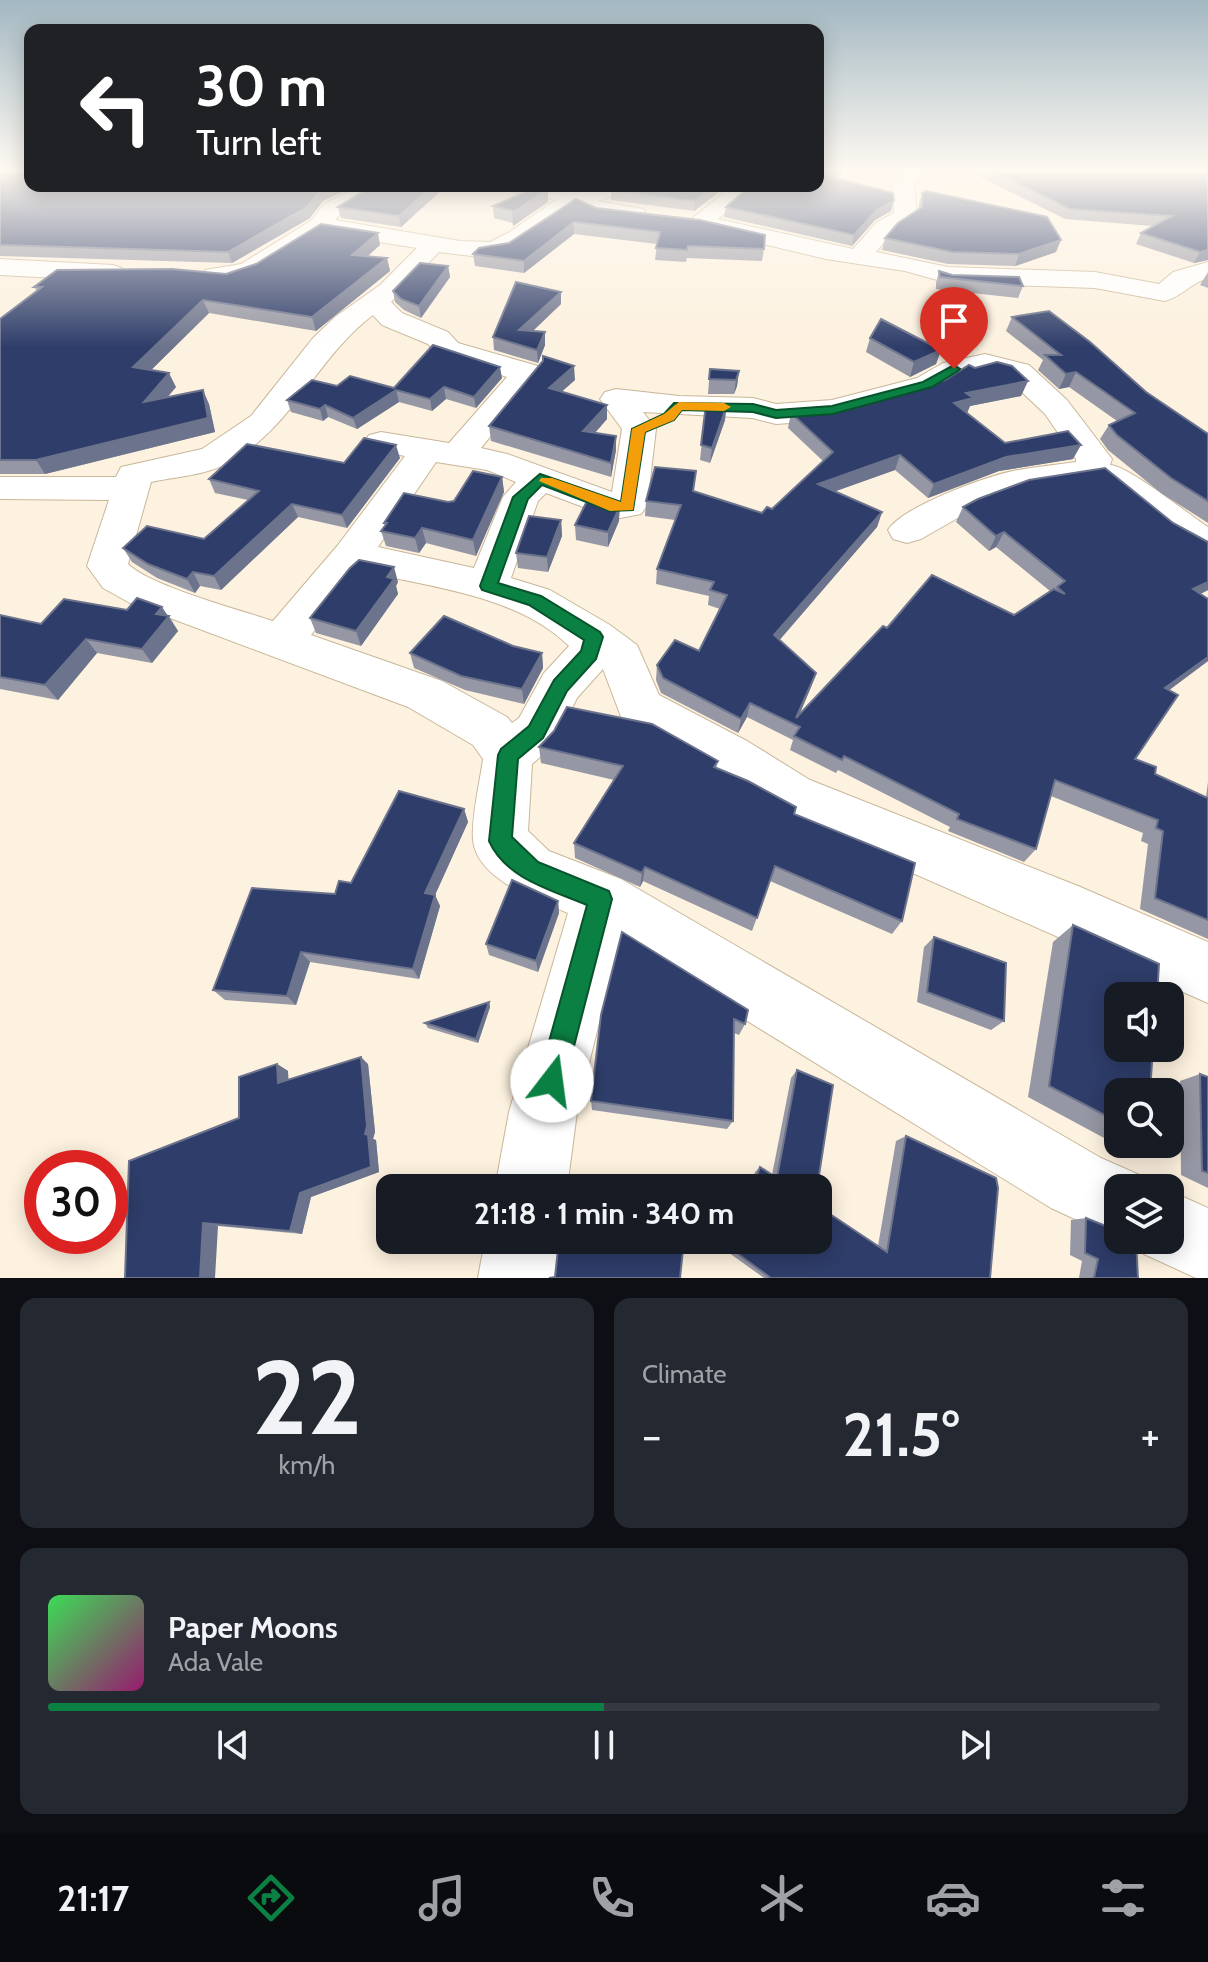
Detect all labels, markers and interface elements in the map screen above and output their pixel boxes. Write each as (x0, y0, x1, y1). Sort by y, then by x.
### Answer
text: 30 m (196, 52, 327, 120)
icon: left (64, 56, 168, 160)
text: Turn left (196, 120, 321, 164)
pin (920, 287, 988, 369)
icon: arrive (932, 299, 976, 343)
map controls (1104, 982, 1184, 1254)
button: sound (1104, 982, 1184, 1062)
position arrow (510, 1039, 594, 1123)
button: search (1104, 1078, 1184, 1158)
speed limit sign: 30 (24, 1150, 128, 1254)
button: layers (1104, 1174, 1184, 1254)
text: 21:18 · 1 min · 340 m (474, 1195, 734, 1232)
text: 22 (252, 1334, 362, 1460)
text: Climate (642, 1358, 727, 1390)
text: 21.5° (843, 1398, 959, 1471)
text: − (642, 1409, 661, 1462)
text: + (1141, 1409, 1160, 1462)
text: km/h (279, 1449, 335, 1481)
text: Paper Moons (168, 1609, 338, 1646)
text: Ada Vale (168, 1646, 263, 1678)
icon: previous (211, 1723, 255, 1767)
icon: pause (582, 1723, 626, 1767)
icon: next (953, 1723, 997, 1767)
icon: directions (243, 1870, 299, 1926)
icon: music (414, 1870, 470, 1926)
icon: phone (584, 1870, 640, 1926)
icon: climate (754, 1870, 810, 1926)
icon: car (925, 1870, 981, 1926)
icon: filters (1095, 1870, 1151, 1926)
text: 21:17 (57, 1876, 129, 1920)

